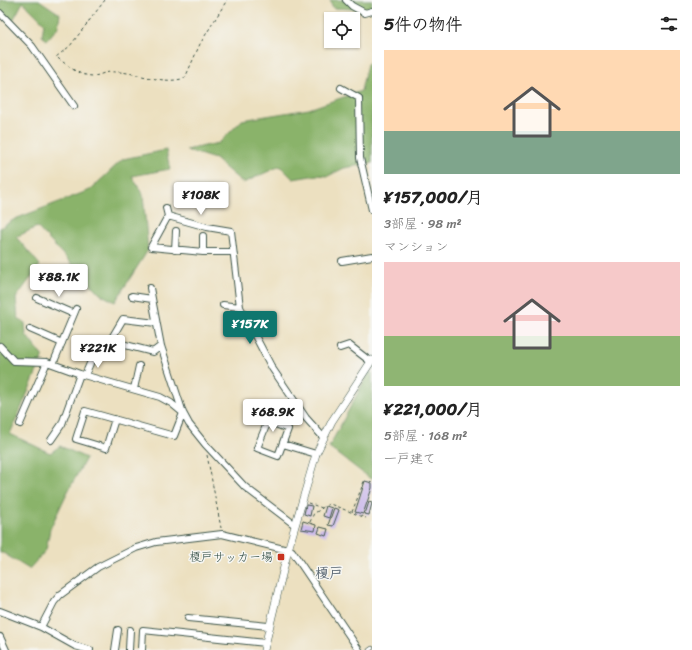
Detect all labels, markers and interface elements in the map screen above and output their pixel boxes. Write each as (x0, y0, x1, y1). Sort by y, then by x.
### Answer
text: 5件の物件 (384, 9, 462, 39)
map controls (324, 12, 360, 48)
button: locate (324, 12, 360, 48)
icon: filters (658, 13, 680, 35)
icon: home (496, 76, 568, 148)
pin: ¥108K (173, 182, 229, 216)
text: ¥157,000/月 (384, 182, 483, 212)
text: ¥108K (183, 183, 219, 206)
text: 3部屋 · 98 m² (384, 212, 462, 235)
text: マンション (384, 235, 448, 258)
pin: ¥88.1K (26, 264, 92, 298)
text: ¥88.1K (39, 265, 79, 288)
icon: home (496, 288, 568, 360)
pin: ¥157K (222, 311, 278, 345)
text: ¥157K (232, 312, 268, 335)
pin: ¥221K (70, 335, 126, 369)
text: ¥221K (80, 336, 116, 359)
text: ¥221,000/月 (384, 394, 483, 424)
pin: ¥68.9K (240, 399, 306, 433)
text: ¥68.9K (252, 400, 294, 423)
text: 5部屋 · 168 m² (384, 424, 467, 447)
text: 一戸建て (384, 447, 436, 470)
place label: 榎戸サッカー場 (189, 546, 273, 568)
marker: 榎戸サッカー場 (276, 552, 286, 562)
district label: 榎戸 (315, 561, 343, 586)

